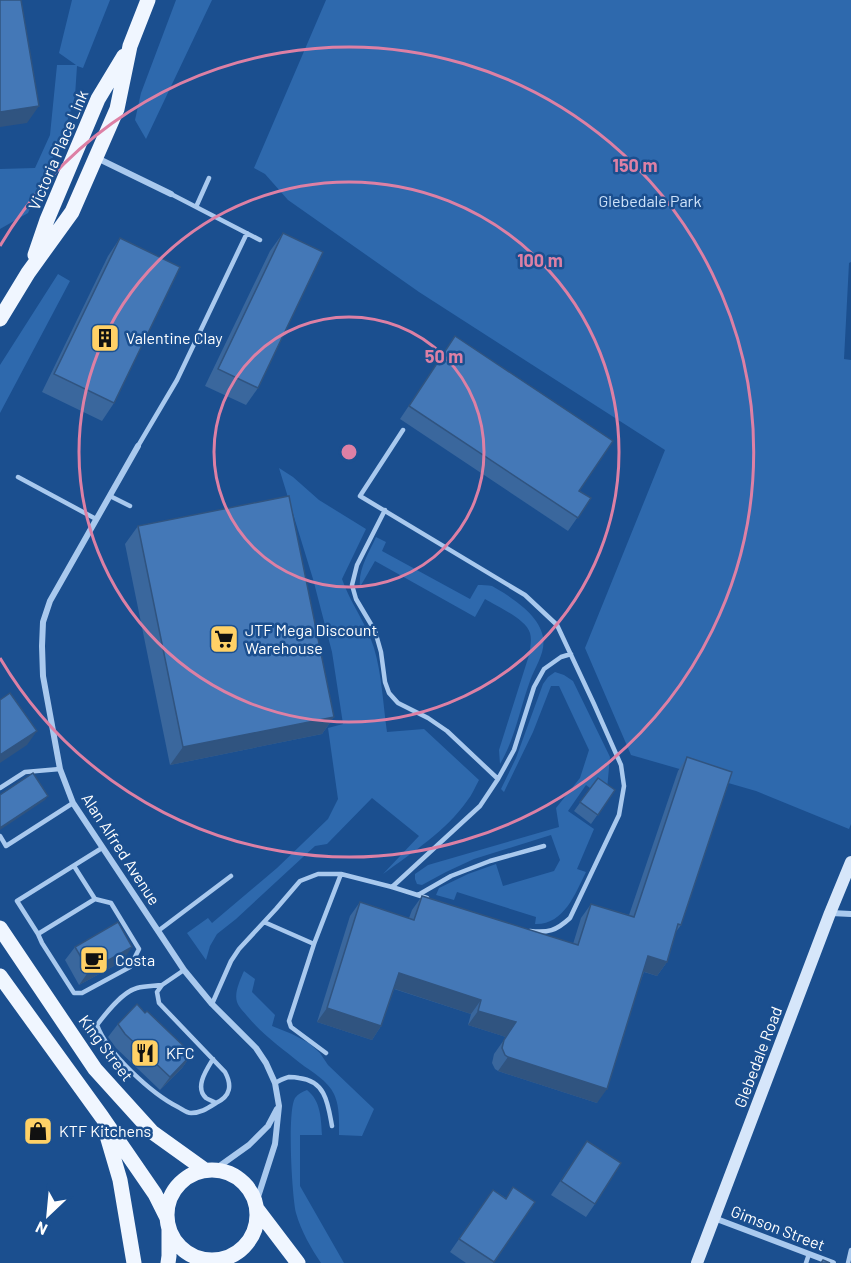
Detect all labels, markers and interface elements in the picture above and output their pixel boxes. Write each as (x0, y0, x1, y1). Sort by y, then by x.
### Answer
street label: Victoria Place Link (24, 87, 91, 213)
text: 150 m (613, 154, 657, 176)
park label: Glebedale Park (599, 191, 701, 210)
text: 100 m (517, 249, 563, 271)
building icon: Valentine Clay (89, 322, 121, 354)
place label: Valentine Clay (126, 328, 223, 347)
text: 50 m (425, 345, 463, 367)
centre of rings (339, 442, 359, 462)
place label: JTF Mega Discount Warehouse (245, 620, 377, 657)
supermarket icon: JTF Mega Discount Warehouse (208, 623, 240, 655)
street label: Alan Alfred Avenue (78, 789, 165, 908)
cafe icon: Costa (78, 944, 110, 976)
place label: Costa (115, 950, 155, 969)
street label: Glebedale Road (730, 1004, 786, 1110)
street label: King Street (75, 1011, 137, 1085)
restaurant icon: KFC (129, 1037, 161, 1069)
place label: KFC (166, 1043, 195, 1062)
shop icon: KTF Kitchens (22, 1115, 54, 1147)
place label: KTF Kitchens (59, 1121, 151, 1140)
north arrow (18, 1185, 78, 1245)
street label: Gimson Street (729, 1201, 828, 1254)
text: N (32, 1218, 50, 1240)

